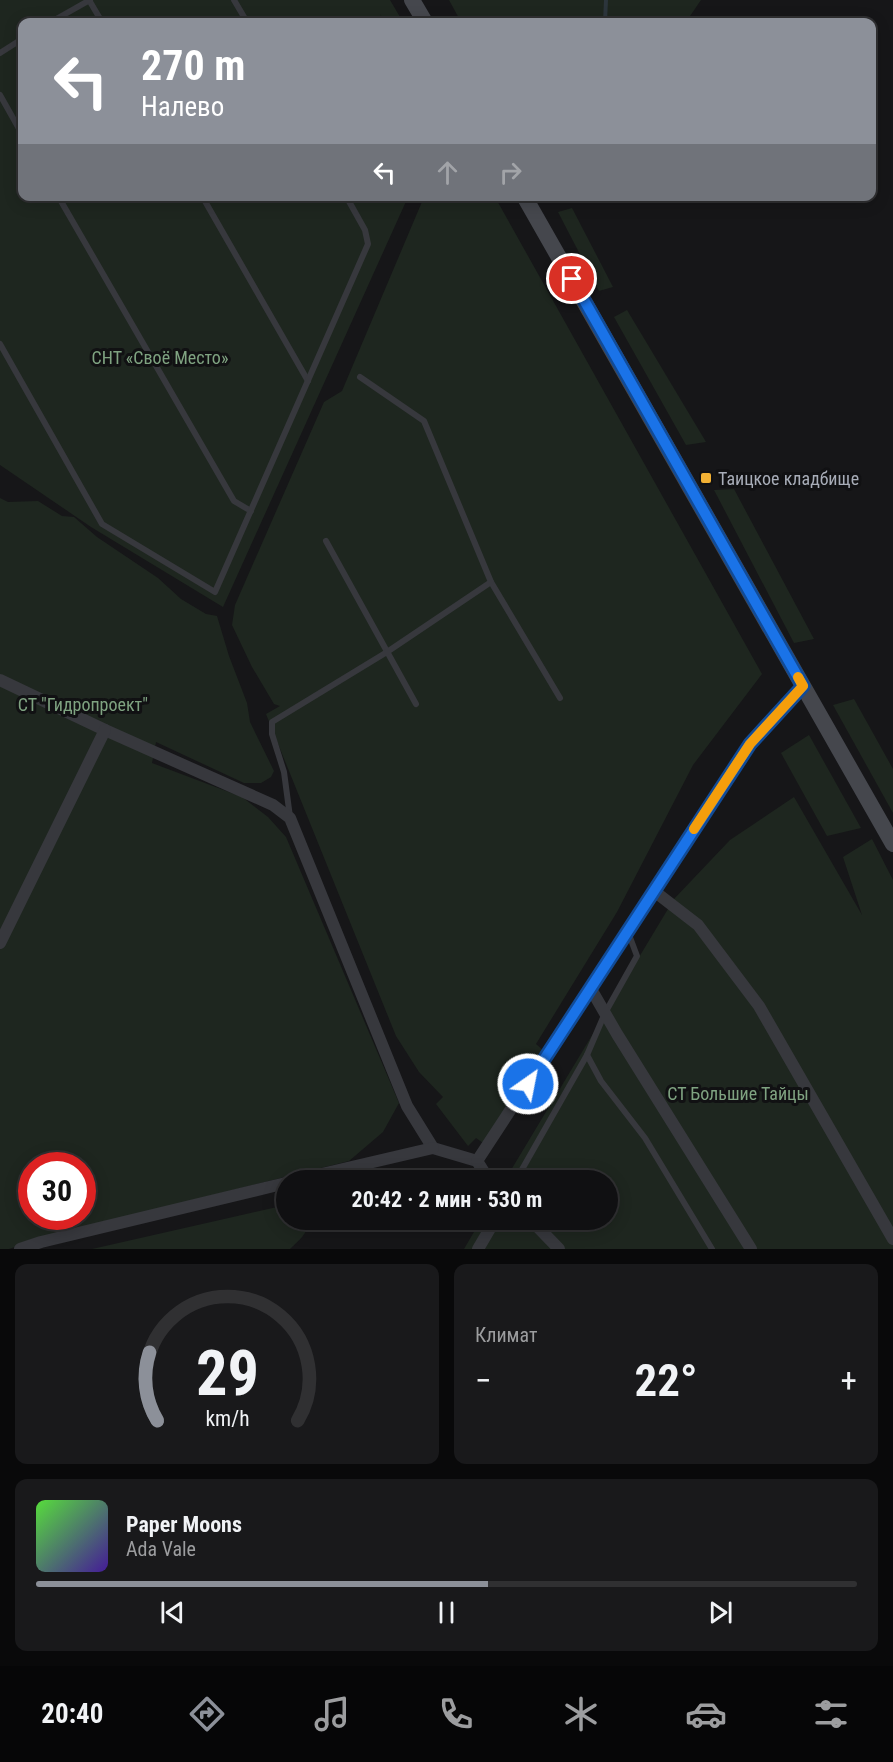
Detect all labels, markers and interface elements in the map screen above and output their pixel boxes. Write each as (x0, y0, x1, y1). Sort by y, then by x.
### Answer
text: 270 m (141, 41, 246, 90)
icon: left (42, 42, 120, 120)
text: Налево (141, 91, 224, 123)
icon: left (368, 156, 401, 189)
icon: ahead (431, 156, 464, 189)
icon: right (494, 156, 527, 189)
pin (546, 253, 597, 304)
icon: arrive (555, 262, 588, 295)
park label: СНТ «Своё Место» (92, 347, 228, 368)
place label: Таицкое кладбище (718, 468, 859, 489)
marker: Таицкое кладбище (699, 471, 713, 485)
park label: СТ "Гидропроект" (18, 694, 148, 715)
position arrow (496, 1052, 560, 1116)
park label: СТ Большие Тайцы (667, 1083, 809, 1104)
speed limit sign: 30 (18, 1152, 96, 1230)
text: 20:42 · 2 мин · 530 m (352, 1187, 542, 1212)
text: Климат (475, 1323, 537, 1347)
text: 29 (195, 1337, 259, 1410)
text: 22° (635, 1354, 698, 1407)
text: − (475, 1361, 492, 1400)
text: + (841, 1361, 857, 1400)
text: km/h (205, 1406, 249, 1431)
text: Paper Moons (126, 1512, 242, 1537)
text: Ada Vale (126, 1537, 196, 1561)
icon: previous (156, 1596, 189, 1629)
icon: pause (430, 1596, 463, 1629)
icon: next (704, 1596, 737, 1629)
icon: directions (186, 1693, 228, 1735)
icon: music (311, 1693, 353, 1735)
icon: phone (435, 1693, 477, 1735)
icon: climate (560, 1693, 602, 1735)
icon: car (685, 1693, 727, 1735)
icon: filters (810, 1693, 852, 1735)
text: 20:40 (41, 1698, 103, 1730)

